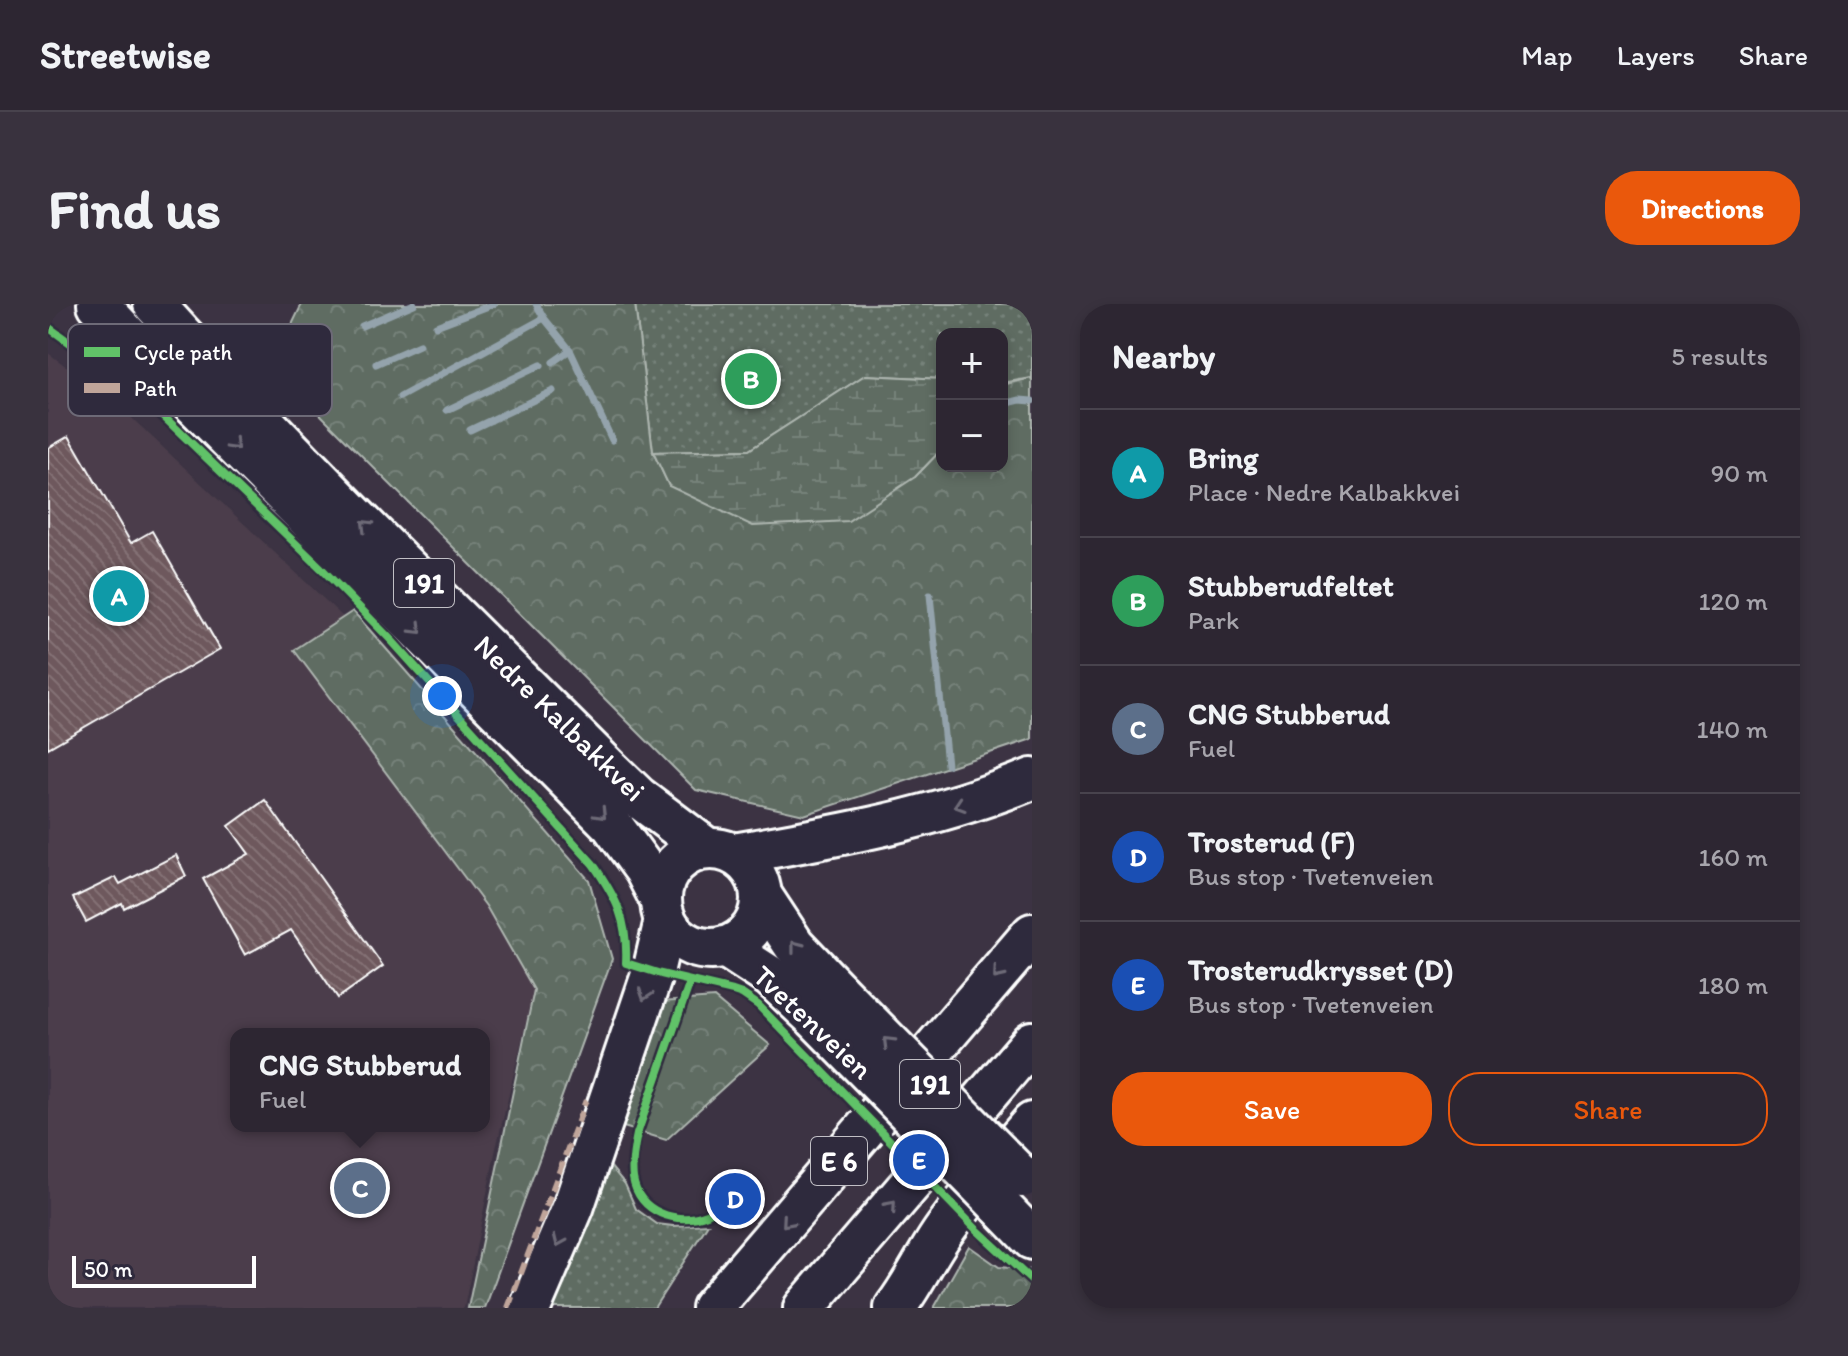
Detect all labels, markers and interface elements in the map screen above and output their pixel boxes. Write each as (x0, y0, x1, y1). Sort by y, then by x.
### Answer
text: Streetwise (40, 32, 211, 78)
text: Map (1521, 38, 1573, 72)
text: Layers (1617, 38, 1695, 72)
text: Share (1739, 38, 1808, 72)
button: Directions (1605, 171, 1800, 245)
text: Find us (48, 175, 221, 242)
legend (68, 324, 332, 416)
map controls (936, 328, 1008, 472)
button: + (936, 328, 1008, 400)
text: Nearby (1112, 336, 1215, 377)
text: Cycle path (134, 339, 233, 366)
text: 5 results (1671, 340, 1768, 372)
pin: B (725, 349, 777, 409)
text: Path (134, 375, 177, 402)
button: − (936, 400, 1008, 472)
one-way arrow (225, 436, 239, 450)
text: Bring (1188, 439, 1258, 476)
text: A (1130, 457, 1146, 489)
text: 90 m (1711, 457, 1768, 489)
text: Place · Nedre Kalbakkvei (1188, 476, 1460, 508)
one-way arrow (361, 520, 375, 534)
road number: 191 (394, 559, 454, 607)
pin: A (93, 566, 145, 626)
text: Stubberudfeltet (1188, 567, 1394, 604)
text: B (1130, 585, 1146, 617)
text: 120 m (1699, 585, 1768, 617)
text: Park (1188, 604, 1239, 636)
one-way arrow (408, 620, 422, 635)
street label: Nedre Kalbakkvei (467, 627, 653, 809)
your location (422, 676, 462, 716)
text: CNG Stubberud (1188, 695, 1390, 732)
text: C (1130, 713, 1146, 745)
text: 140 m (1697, 713, 1768, 745)
text: Fuel (1188, 732, 1235, 764)
one-way arrow (952, 796, 966, 812)
one-way arrow (591, 805, 606, 819)
text: Trosterud (F) (1188, 823, 1355, 860)
text: D (1129, 841, 1147, 873)
text: 160 m (1698, 841, 1768, 873)
text: Bus stop · Tvetenveien (1188, 860, 1434, 892)
one-way arrow (792, 940, 806, 955)
text: Trosterudkrysset (D) (1188, 951, 1454, 988)
street label: Tvetenveien (745, 957, 881, 1087)
one-way arrow (993, 964, 1008, 979)
text: E (1131, 969, 1145, 1001)
text: 180 m (1698, 969, 1768, 1001)
one-way arrow (638, 988, 654, 1002)
text: Bus stop · Tvetenveien (1188, 988, 1434, 1020)
popup (230, 1028, 490, 1132)
one-way arrow (883, 1037, 897, 1051)
text: CNG Stubberud (259, 1046, 461, 1083)
road number: 191 (900, 1060, 960, 1108)
button: Save (1112, 1072, 1432, 1146)
button: Share (1448, 1072, 1768, 1146)
text: Fuel (259, 1083, 306, 1115)
pin: E (893, 1130, 945, 1190)
road number: E 6 (811, 1137, 867, 1185)
pin: C (334, 1158, 386, 1218)
pin: D (709, 1169, 761, 1229)
one-way arrow (881, 1201, 895, 1216)
one-way arrow (782, 1212, 796, 1227)
one-way arrow (553, 1232, 569, 1247)
scale bar (72, 1252, 256, 1288)
text: 50 m (84, 1256, 133, 1283)

